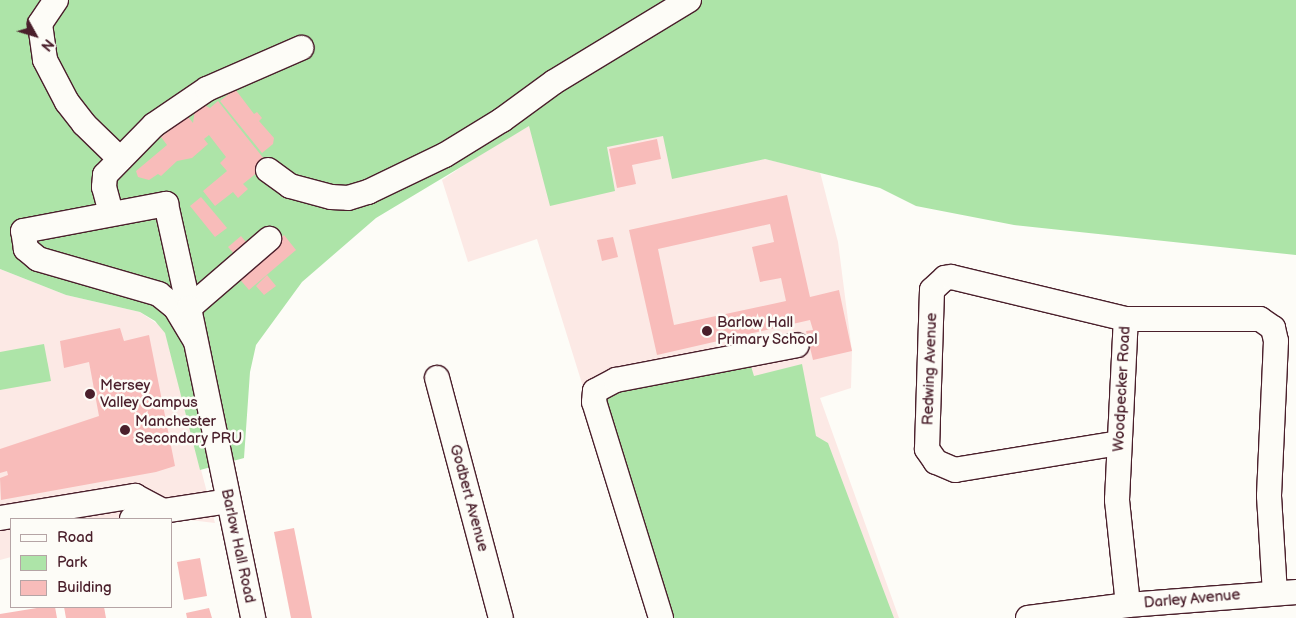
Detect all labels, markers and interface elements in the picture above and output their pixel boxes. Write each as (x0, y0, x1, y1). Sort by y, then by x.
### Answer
north arrow (10, 10, 60, 60)
text: N (37, 35, 57, 54)
street label: Redwing Avenue (919, 312, 941, 426)
place label: Barlow Hall Primary School (717, 313, 819, 348)
marker: Barlow Hall Primary School (701, 325, 713, 337)
street label: Woodpecker Road (1110, 326, 1134, 452)
place label: Mersey Valley Campus (100, 376, 199, 411)
marker: Mersey Valley Campus (84, 388, 96, 400)
place label: Manchester Secondary PRU (135, 412, 243, 447)
marker: Manchester Secondary PRU (119, 424, 131, 436)
street label: Godbert Avenue (446, 442, 492, 554)
street label: Barlow Hall Road (217, 487, 259, 605)
legend (10, 518, 172, 608)
text: Road (57, 528, 93, 547)
text: Park (57, 553, 87, 572)
text: Building (57, 578, 112, 597)
street label: Darley Avenue (1143, 586, 1241, 612)

